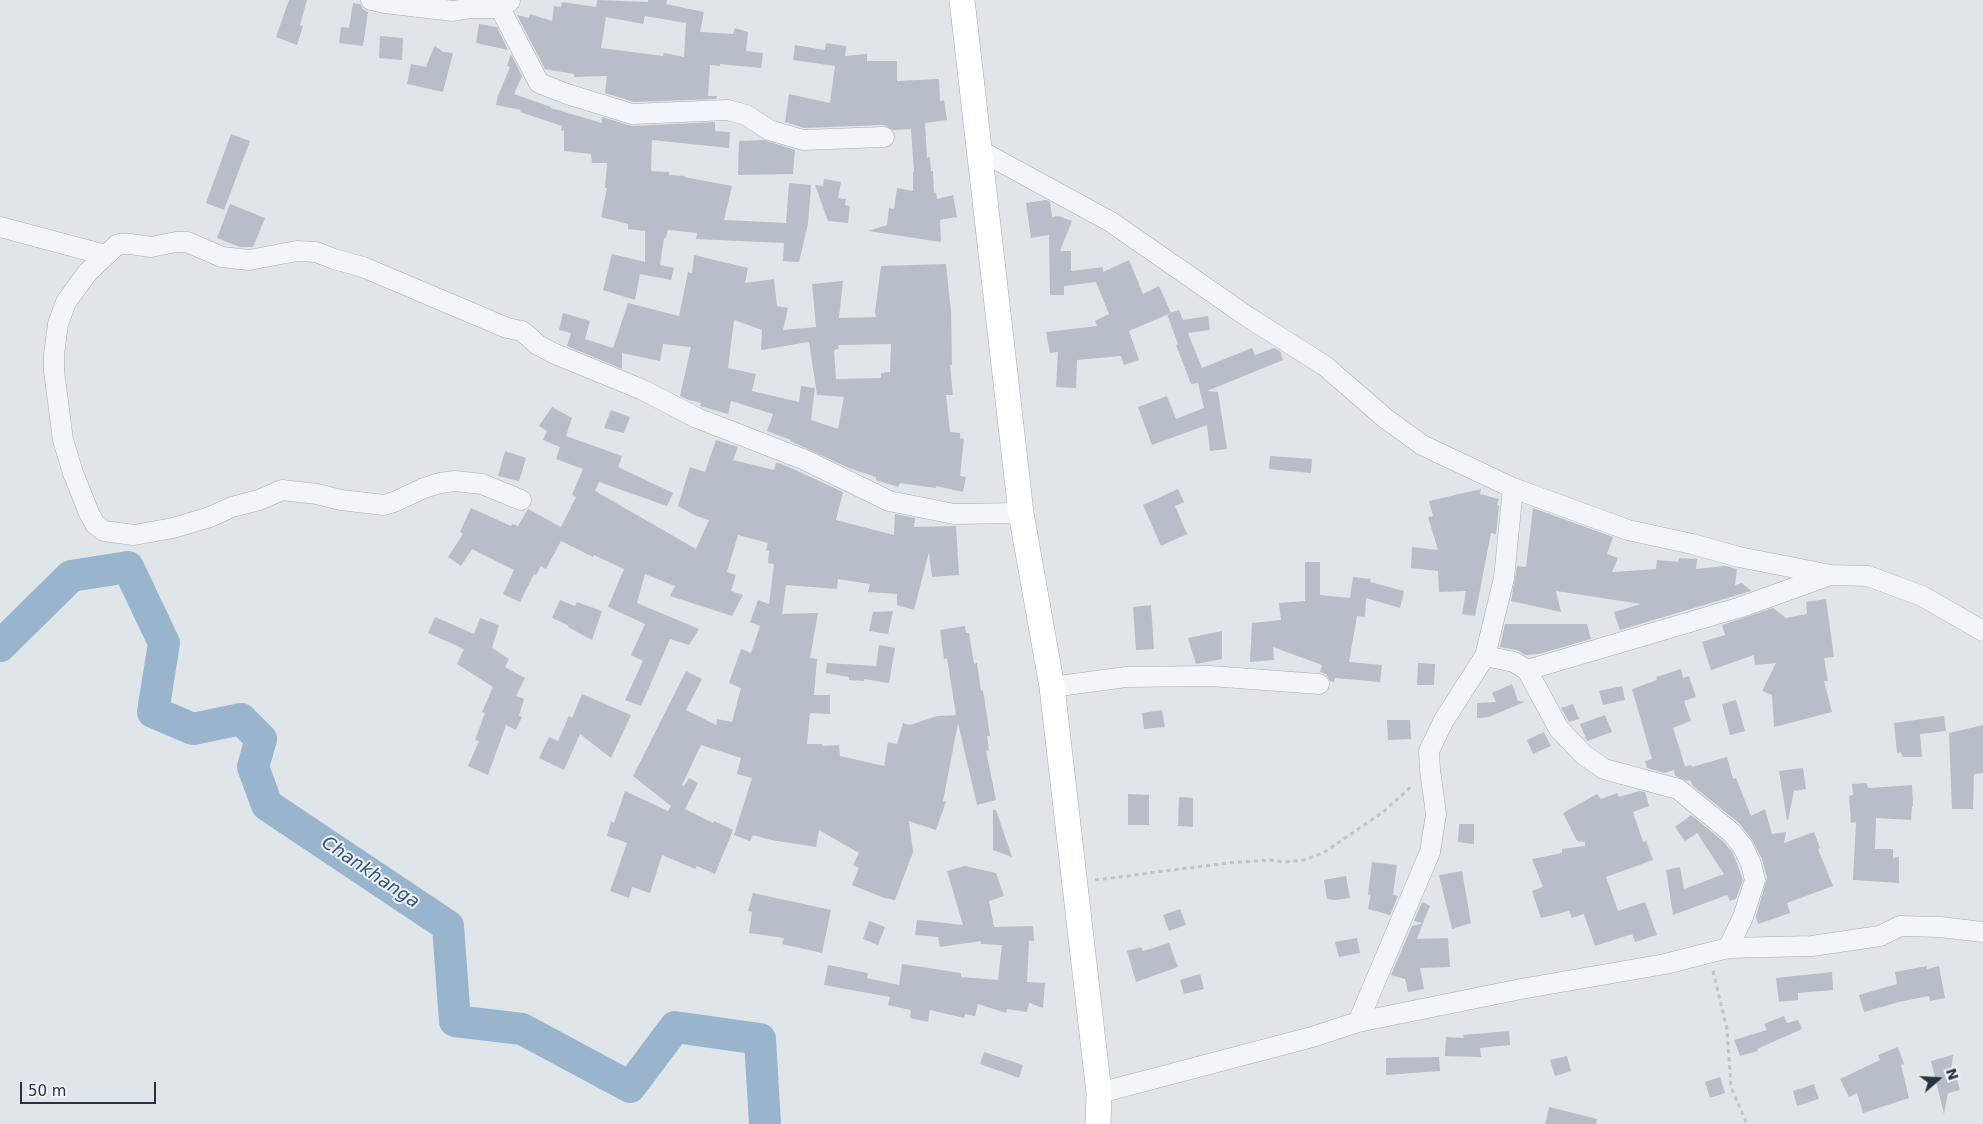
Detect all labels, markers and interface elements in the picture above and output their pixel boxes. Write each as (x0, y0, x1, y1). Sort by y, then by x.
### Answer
water label: Chankhanga (317, 832, 423, 914)
north arrow (1913, 1054, 1963, 1104)
text: N (1943, 1066, 1962, 1082)
scale bar (22, 1072, 159, 1104)
text: 50 m (28, 1082, 66, 1100)

